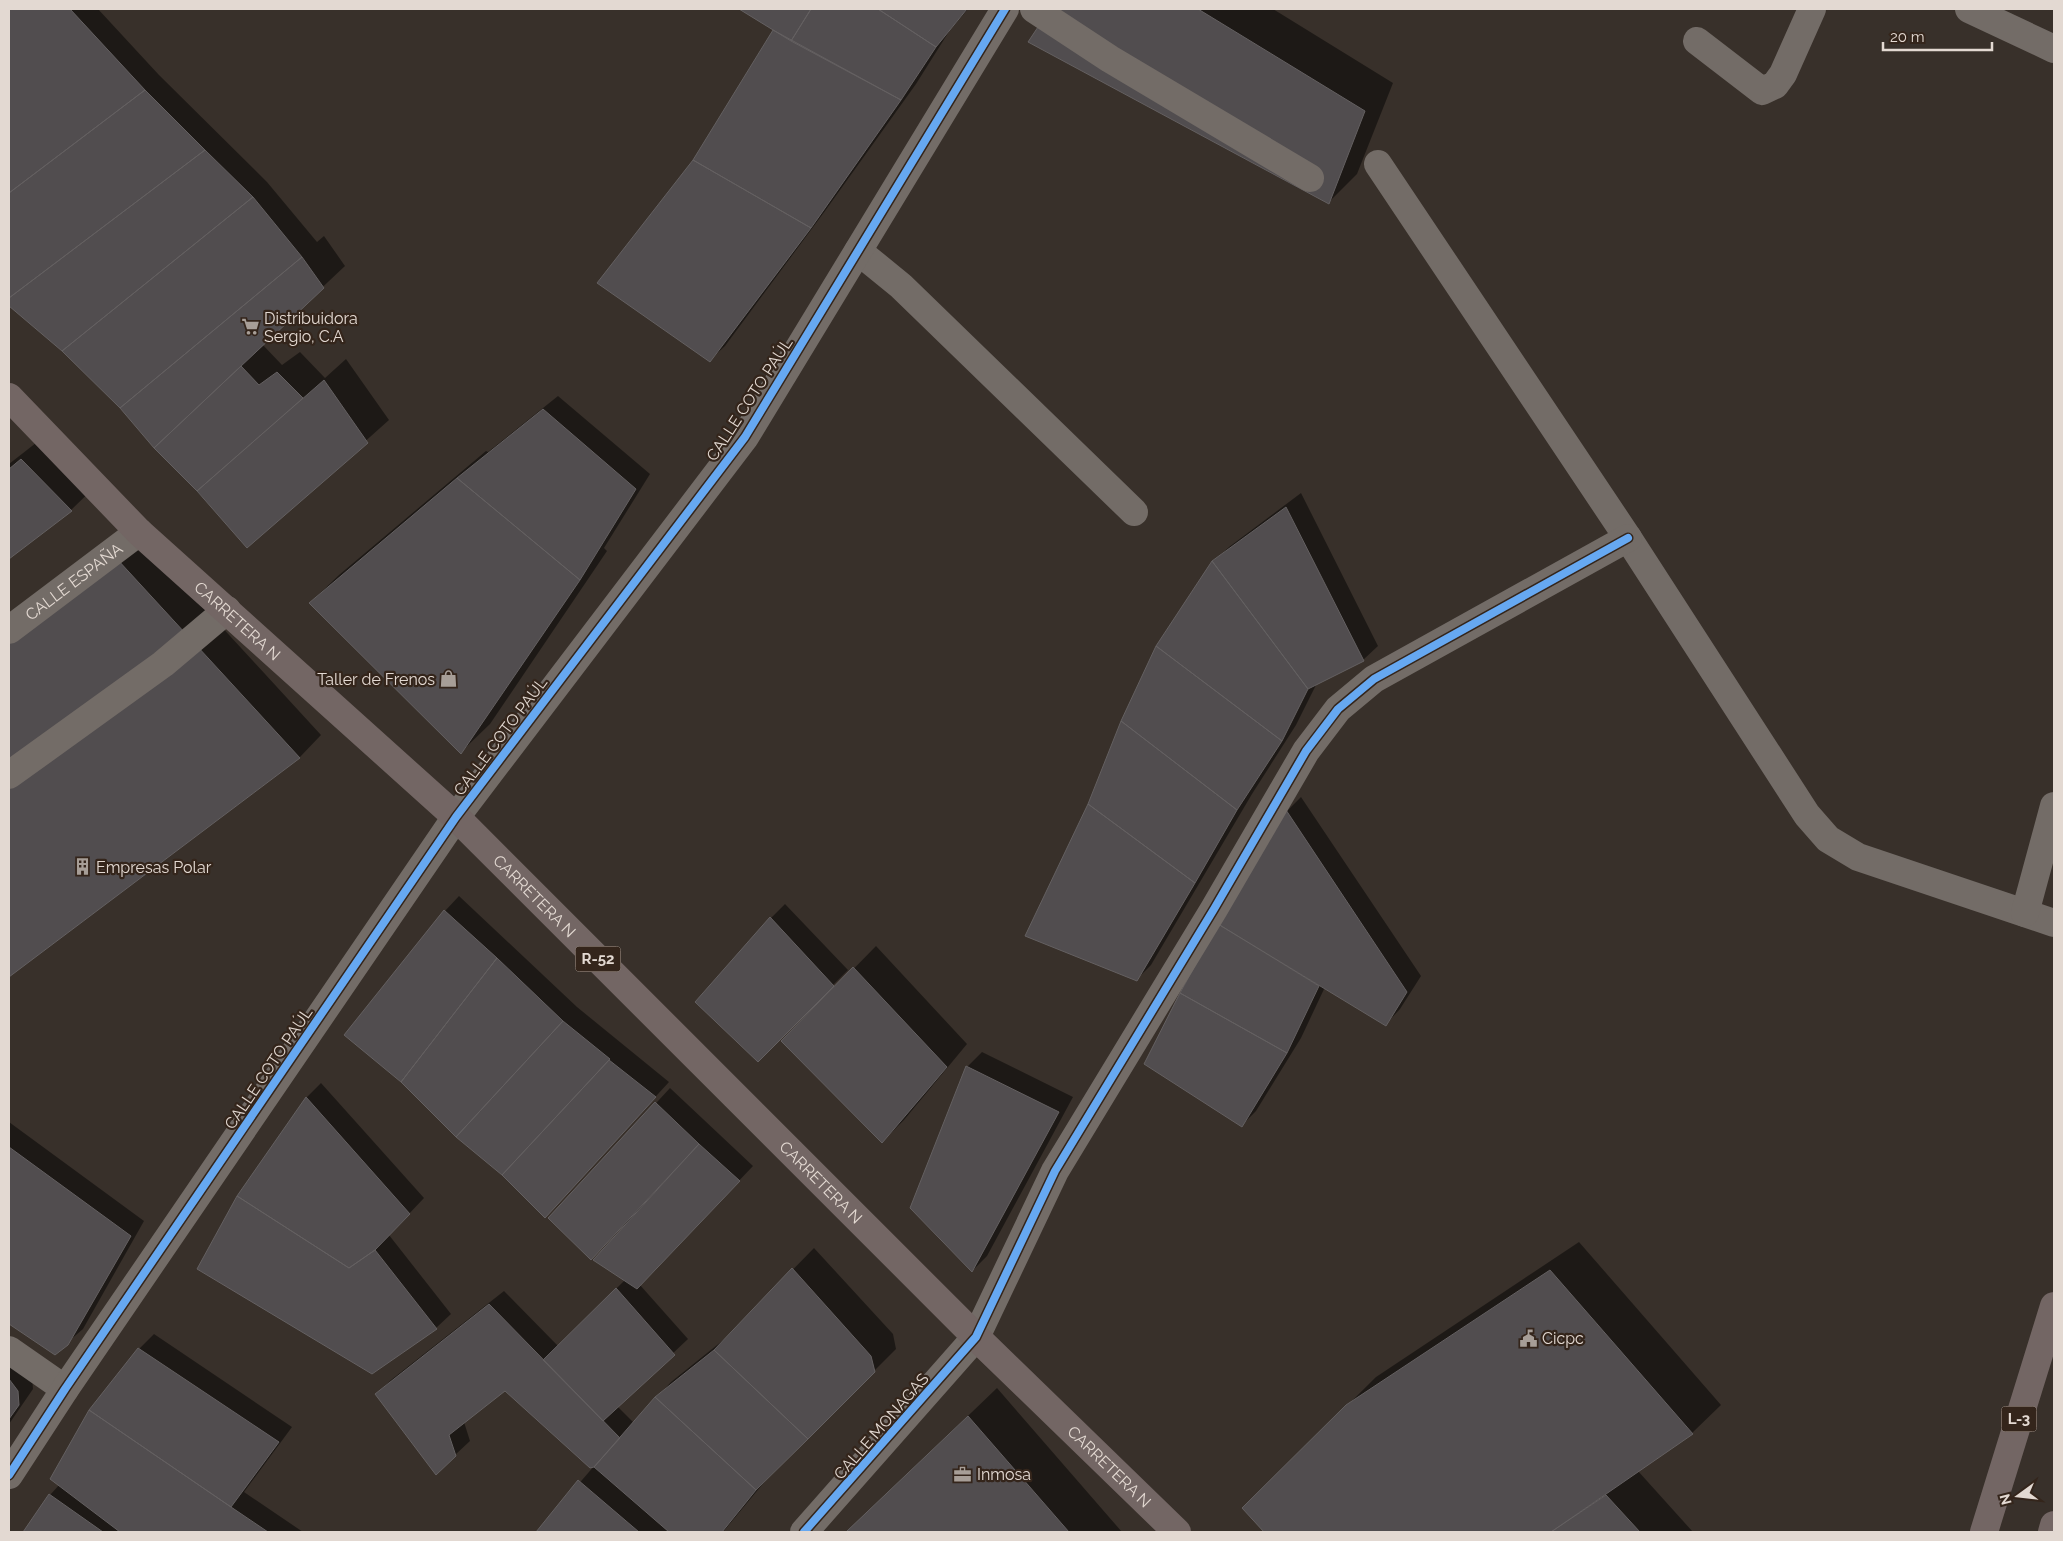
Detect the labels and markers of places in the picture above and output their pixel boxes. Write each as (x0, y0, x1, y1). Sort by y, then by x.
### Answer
place label: Distribuidora Sergio, C.A (264, 309, 358, 346)
supermarket icon: Distribuidora Sergio, C.A (240, 317, 260, 337)
shop icon: Taller de Frenos (439, 669, 459, 689)
place label: Taller de Frenos (317, 670, 435, 689)
building icon: Empresas Polar (72, 857, 92, 877)
place label: Empresas Polar (96, 858, 212, 877)
public building icon: Cicpc (1518, 1328, 1538, 1348)
place label: Cicpc (1542, 1329, 1584, 1348)
office icon: Inmosa (953, 1464, 973, 1484)
place label: Inmosa (977, 1465, 1031, 1484)

